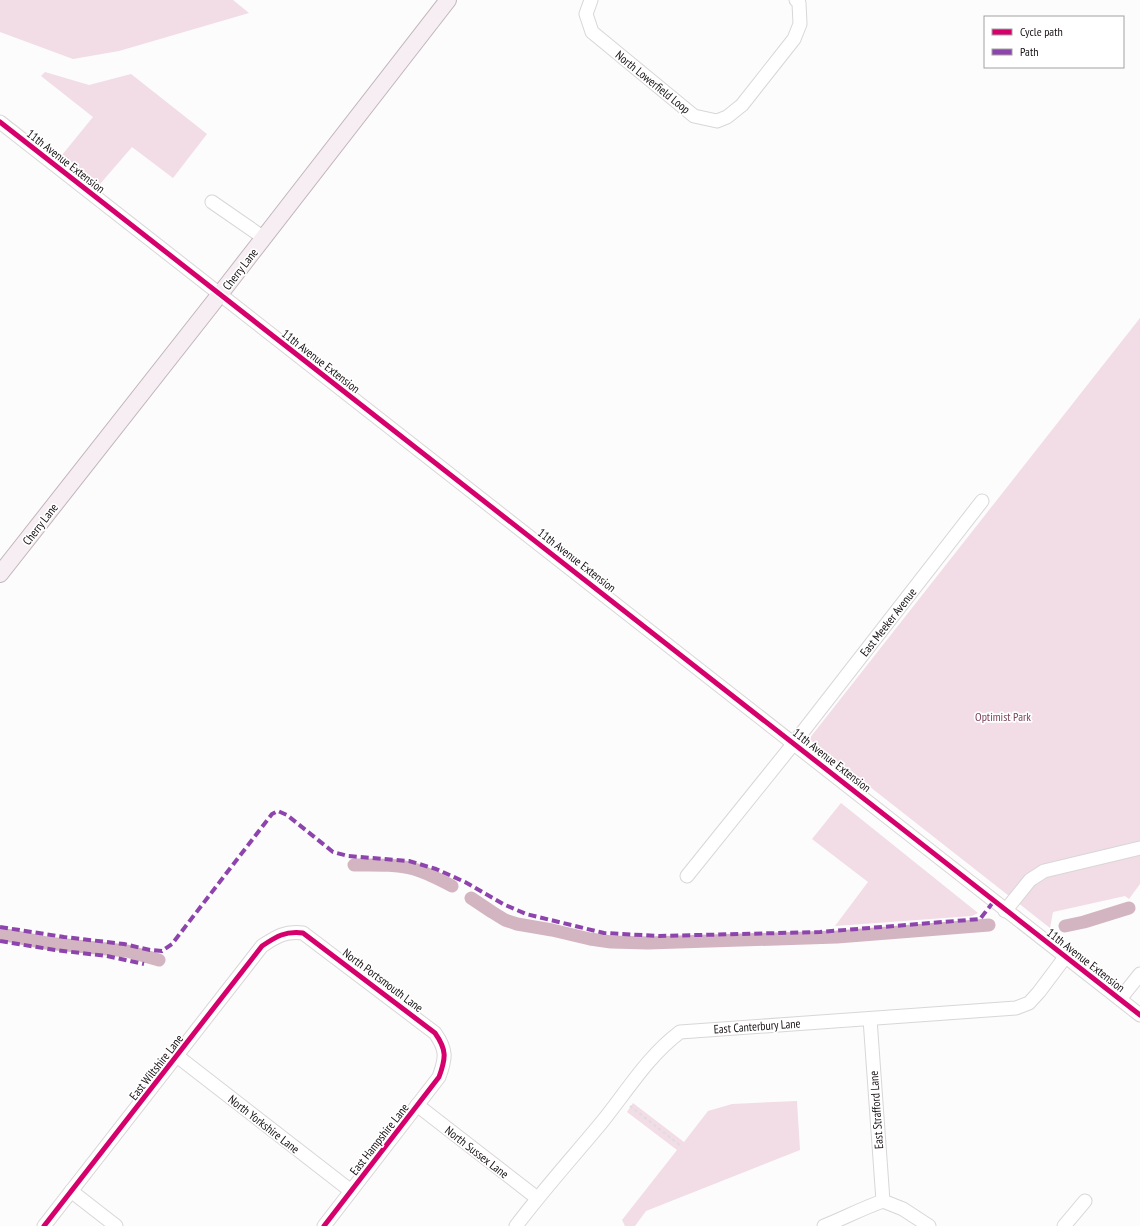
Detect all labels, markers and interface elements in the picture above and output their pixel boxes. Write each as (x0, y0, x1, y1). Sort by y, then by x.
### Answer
legend (984, 16, 1124, 68)
text: Cycle path (1020, 24, 1063, 39)
text: Path (1020, 44, 1038, 59)
street label: North Lowerfield Loop (613, 47, 693, 117)
street label: 11th Avenue Extension (24, 126, 108, 196)
street label: Cherry Lane (219, 245, 261, 293)
street label: 11th Avenue Extension (279, 326, 363, 396)
street label: Cherry Lane (19, 500, 61, 548)
street label: 11th Avenue Extension (535, 525, 619, 595)
street label: East Meeker Avenue (857, 585, 919, 659)
park label: Optimist Park (975, 709, 1031, 724)
street label: 11th Avenue Extension (790, 725, 874, 795)
street label: 11th Avenue Extension (1044, 925, 1128, 995)
street label: North Portsmouth Lane (340, 945, 426, 1015)
street label: East Canterbury Lane (713, 1015, 801, 1037)
street label: East Wiltshire Lane (126, 1031, 186, 1103)
street label: East Strafford Lane (866, 1070, 886, 1150)
street label: North Yorkshire Lane (225, 1092, 303, 1157)
street label: East Hampshire Lane (346, 1100, 412, 1178)
street label: North Sussex Lane (442, 1123, 512, 1182)

